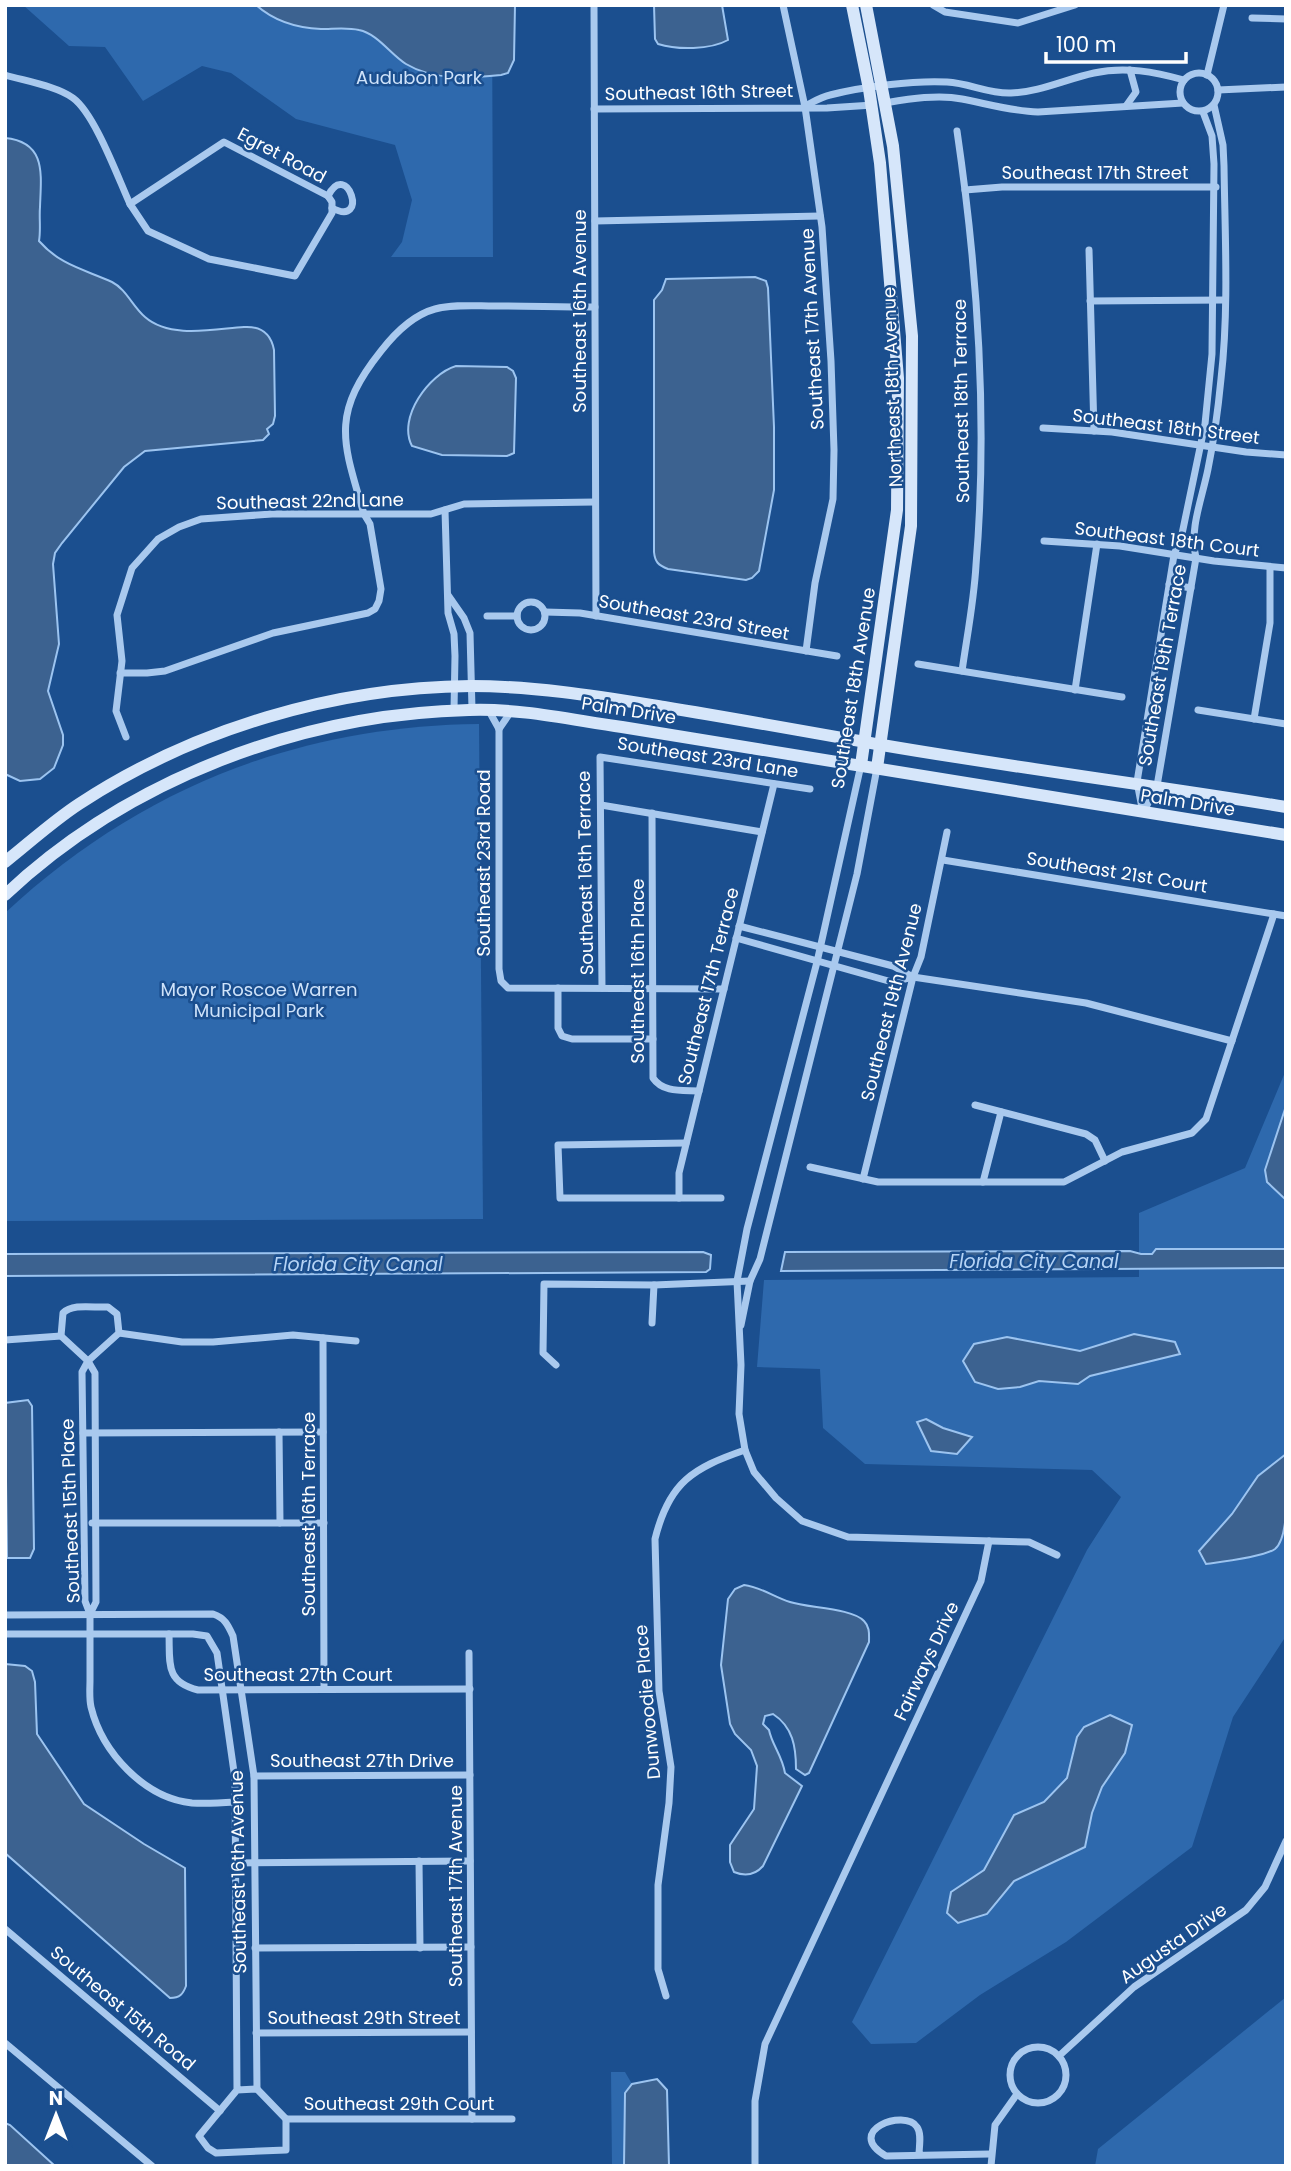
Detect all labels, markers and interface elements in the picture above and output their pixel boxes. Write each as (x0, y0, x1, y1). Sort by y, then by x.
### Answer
scale bar (1046, 21, 1186, 65)
text: 100 m (1056, 30, 1116, 59)
park label: Audubon Park (356, 65, 483, 90)
street label: Southeast 16th Street (605, 78, 793, 106)
street label: Egret Road (233, 121, 331, 189)
street label: Southeast 17th Street (1002, 160, 1188, 185)
street label: Southeast 16th Avenue (567, 209, 592, 413)
street label: Southeast 17th Avenue (794, 228, 830, 430)
street label: Northeast 18th Avenue (876, 286, 908, 488)
street label: Southeast 18th Terrace (947, 299, 975, 503)
street label: Southeast 18th Street (1071, 402, 1261, 450)
street label: Southeast 22nd Lane (216, 487, 404, 515)
street label: Southeast 18th Court (1073, 515, 1261, 563)
street label: Southeast 19th Terrace (1132, 562, 1192, 768)
street label: Southeast 18th Avenue (825, 586, 881, 790)
street label: Southeast 23rd Street (597, 588, 791, 646)
street label: Palm Drive (580, 690, 678, 730)
street label: Southeast 23rd Lane (616, 730, 800, 784)
street label: Southeast 23rd Road (471, 769, 496, 957)
street label: Southeast 16th Terrace (571, 771, 599, 975)
street label: Palm Drive (1139, 782, 1237, 822)
street label: Southeast 21st Court (1025, 845, 1209, 899)
street label: Southeast 16th Place (625, 879, 650, 1063)
street label: Southeast 17th Terrace (671, 885, 745, 1087)
street label: Southeast 19th Avenue (854, 900, 928, 1104)
park label: Mayor Roscoe Warren Municipal Park (161, 977, 357, 1023)
water label: Florida City Canal (949, 1248, 1119, 1275)
water label: Florida City Canal (273, 1251, 443, 1278)
street label: Southeast 16th Terrace (296, 1412, 321, 1616)
street label: Southeast 15th Place (54, 1418, 86, 1604)
street label: Fairways Drive (887, 1597, 965, 1725)
street label: Dunwoodie Place (628, 1624, 666, 1780)
street label: Southeast 27th Court (203, 1662, 393, 1687)
street label: Southeast 27th Drive (270, 1748, 454, 1773)
street label: Southeast 16th Avenue (224, 1770, 252, 1974)
street label: Southeast 17th Avenue (443, 1785, 468, 1987)
street label: Augusta Drive (1114, 1897, 1232, 1989)
street label: Southeast 15th Road (45, 1940, 201, 2076)
street label: Southeast 29th Street (267, 2005, 461, 2030)
north arrow (21, 2080, 91, 2150)
text: N (49, 2085, 63, 2112)
street label: Southeast 29th Court (304, 2091, 494, 2116)

